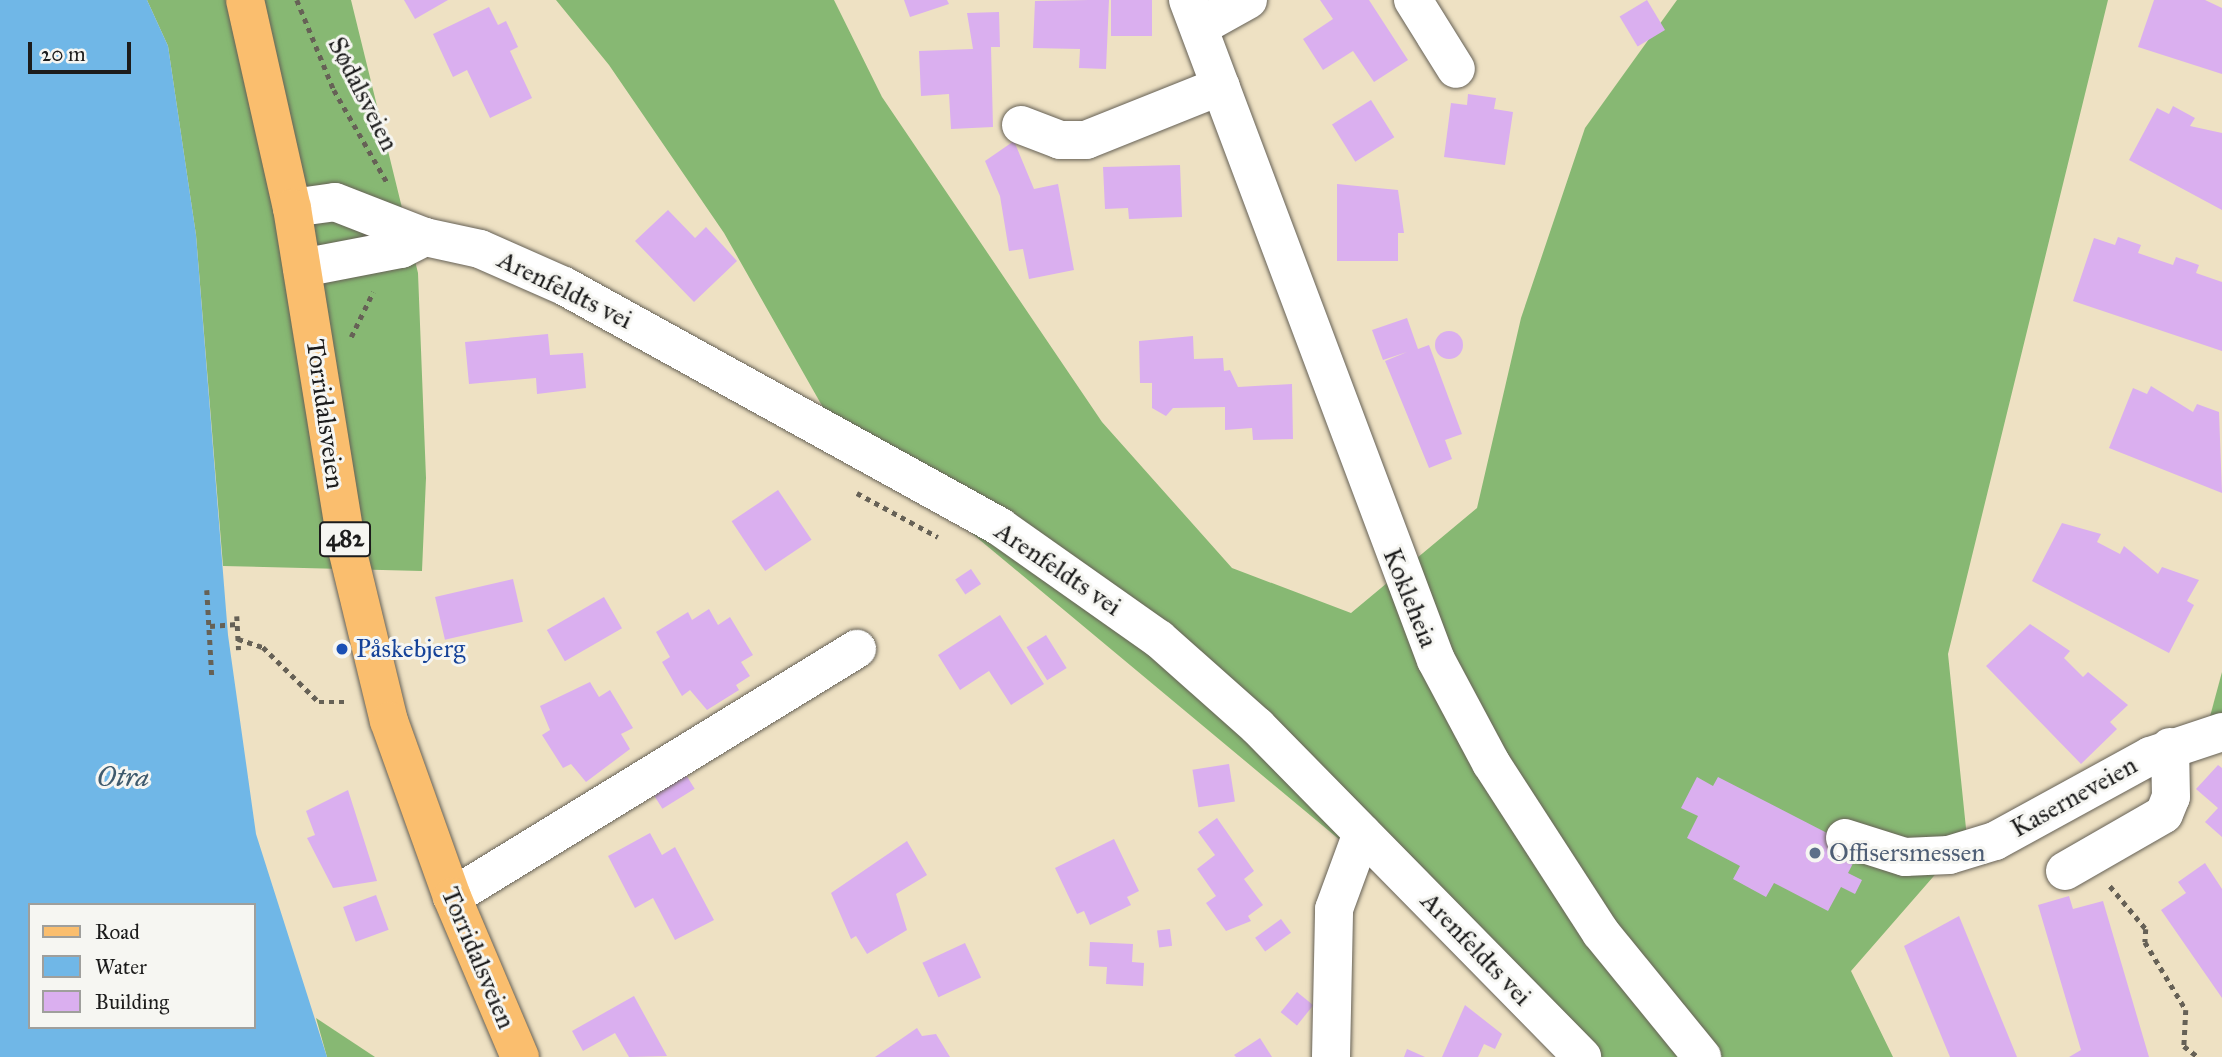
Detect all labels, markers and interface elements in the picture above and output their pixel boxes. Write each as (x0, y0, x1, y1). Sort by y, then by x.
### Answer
scale bar (32, 28, 135, 72)
street label: Sødalsveien (321, 32, 405, 156)
text: 20 m (41, 41, 86, 67)
street label: Arenfeldts vei (493, 244, 637, 336)
street label: Torridalsveien (299, 337, 351, 491)
street label: Arenfeldts vei (989, 515, 1127, 623)
road number: 482 (319, 518, 371, 560)
street label: Kokleheia (1376, 544, 1444, 652)
place label: Påskebjerg (356, 633, 465, 665)
marker: Påskebjerg (334, 641, 350, 657)
street label: Kaserneveien (2006, 750, 2142, 844)
water label: Otra (97, 760, 149, 794)
place label: Offisersmessen (1829, 837, 1985, 869)
marker: Offisersmessen (1807, 845, 1823, 861)
street label: Torridalsveien (434, 882, 522, 1034)
street label: Arenfeldts vei (1414, 886, 1538, 1012)
legend (28, 903, 256, 1029)
text: Road (95, 919, 140, 945)
text: Water (95, 954, 147, 980)
text: Building (95, 989, 169, 1015)

